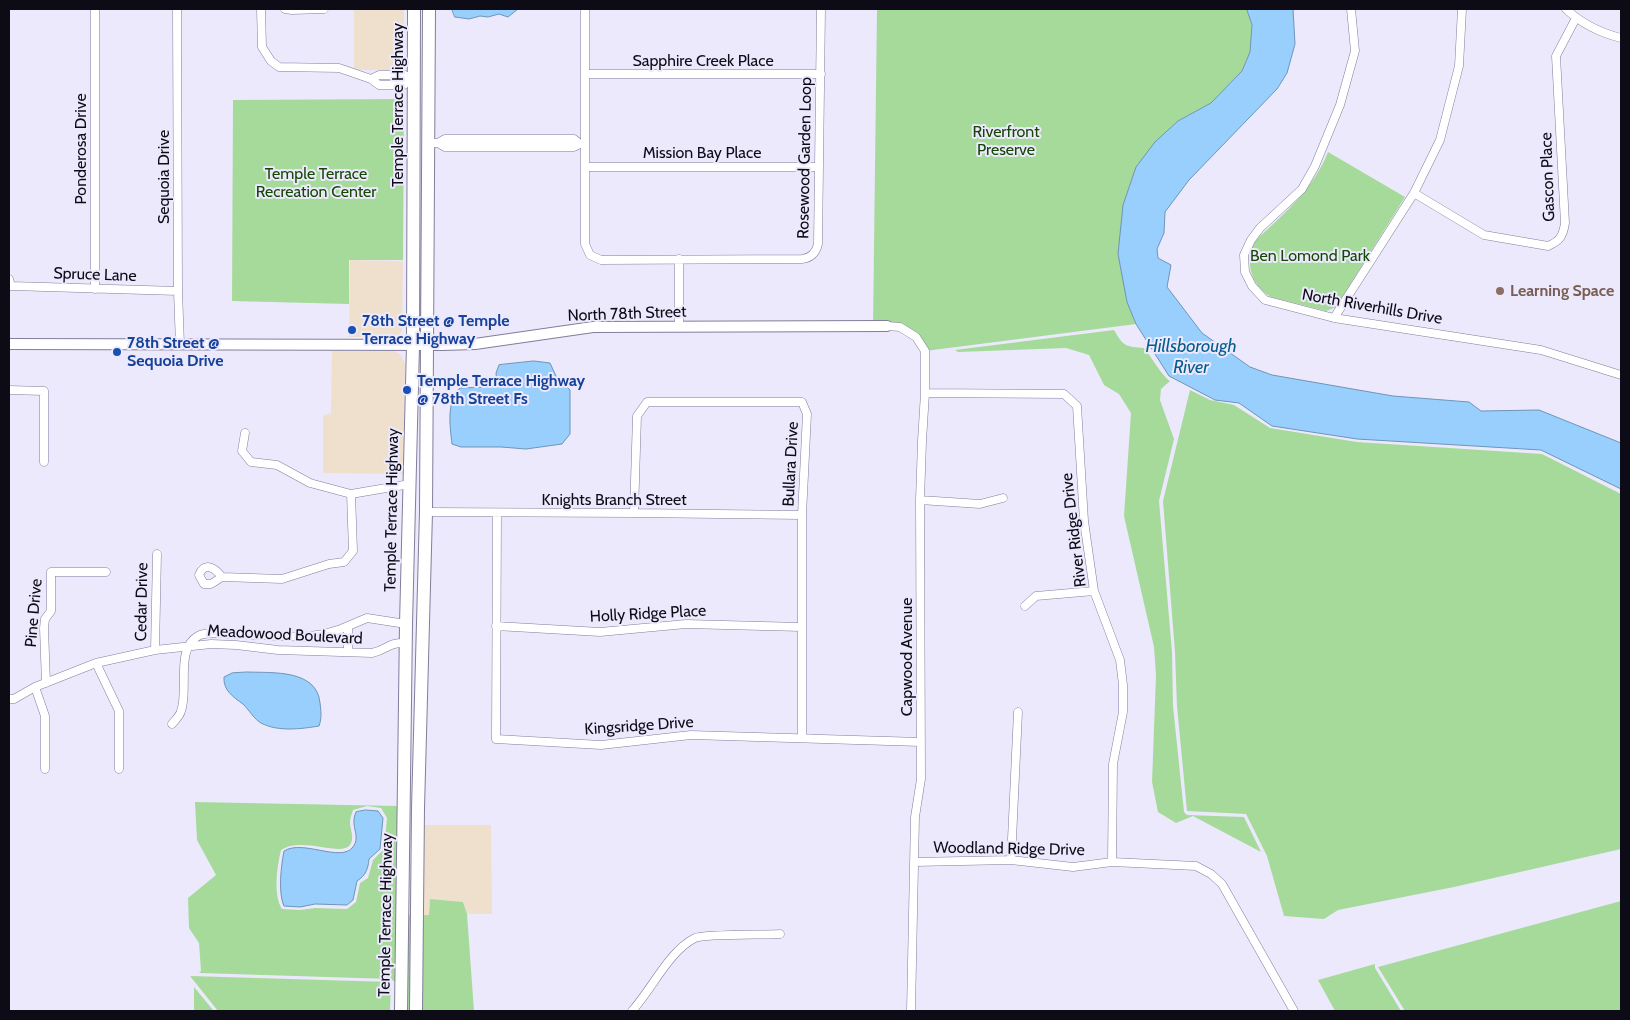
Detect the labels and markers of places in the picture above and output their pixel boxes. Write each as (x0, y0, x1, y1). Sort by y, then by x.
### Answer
place label: Learning Space (1510, 281, 1614, 301)
marker: Learning Space (1494, 285, 1506, 297)
place label: 78th Street @ Temple Terrace Highway (362, 311, 510, 349)
marker: 78th Street @ Temple Terrace Highway (346, 324, 358, 336)
place label: 78th Street @ Sequoia Drive (127, 333, 224, 371)
marker: 78th Street @ Sequoia Drive (111, 346, 123, 358)
place label: Temple Terrace Highway @ 78th Street Fs (417, 371, 585, 409)
marker: Temple Terrace Highway @ 78th Street Fs (401, 384, 413, 396)

